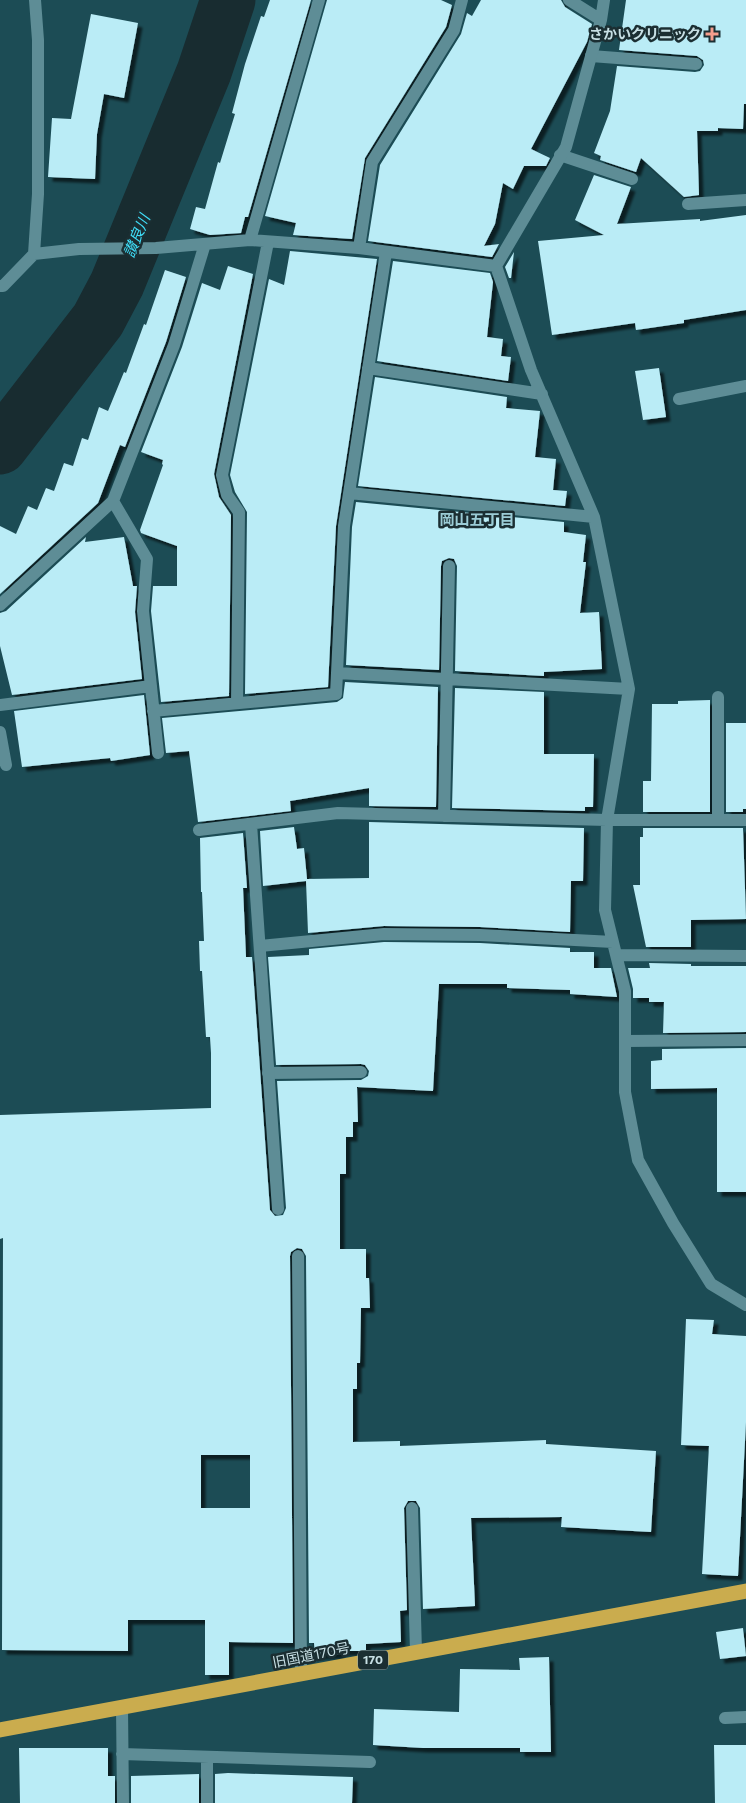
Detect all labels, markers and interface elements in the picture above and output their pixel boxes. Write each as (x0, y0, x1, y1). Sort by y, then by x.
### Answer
place label: さかいクリニック (589, 25, 701, 42)
marker: さかいクリニック (705, 27, 719, 41)
water label: 讃良川 (119, 210, 154, 260)
district label: 岡山五丁目 (439, 510, 515, 528)
street label: 旧国道170号 (271, 1639, 351, 1670)
road number: 170 (358, 1650, 388, 1670)

